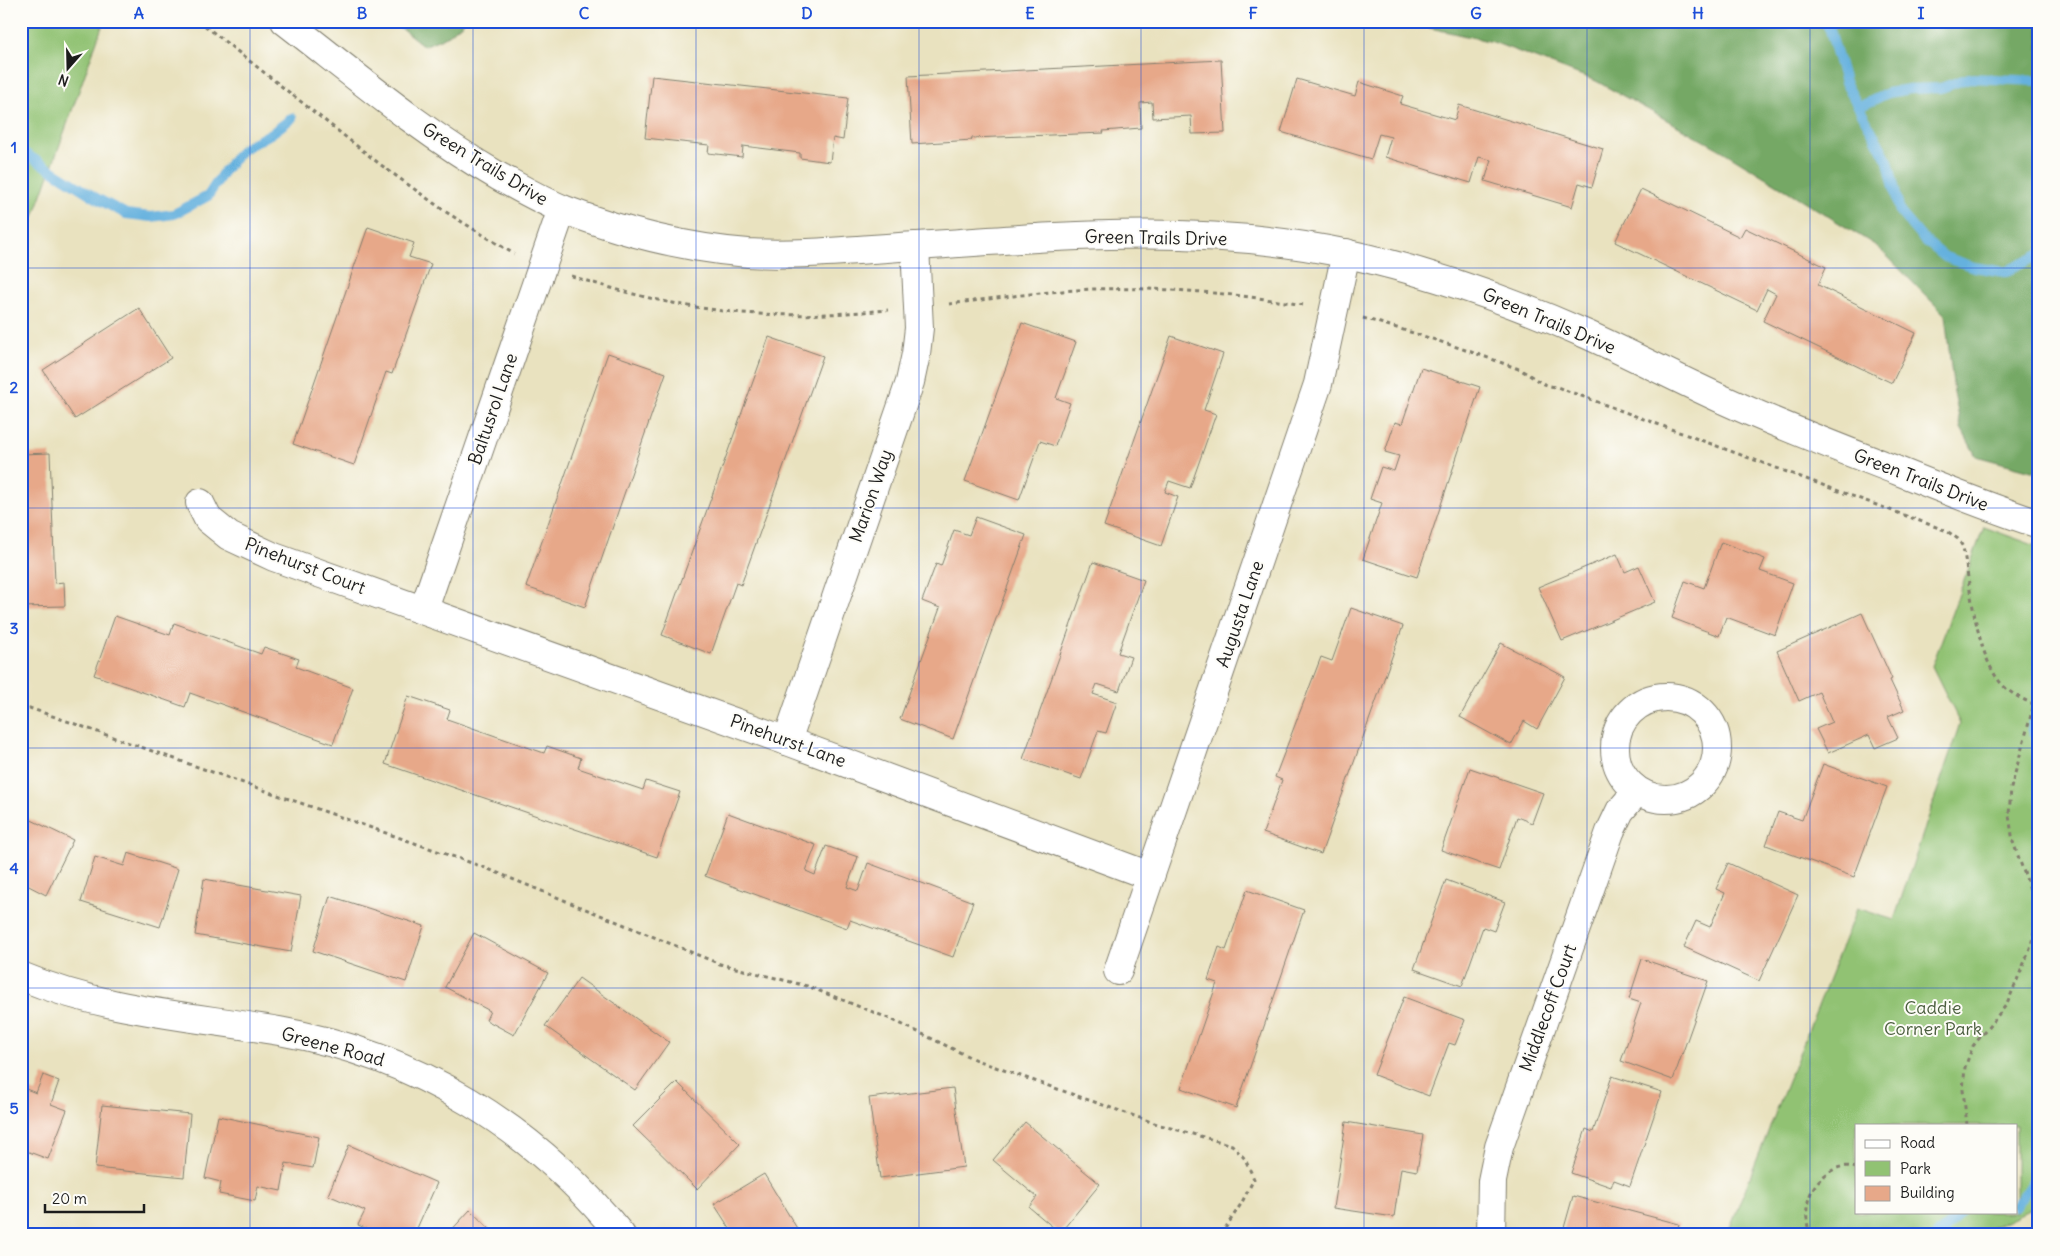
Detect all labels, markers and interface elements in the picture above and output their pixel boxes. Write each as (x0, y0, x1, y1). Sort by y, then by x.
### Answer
text: A (134, 3, 144, 23)
text: B (357, 3, 368, 23)
text: C (579, 3, 590, 23)
text: D (801, 3, 813, 23)
text: E (1025, 3, 1035, 23)
text: F (1248, 3, 1258, 23)
text: G (1470, 3, 1482, 23)
text: H (1692, 3, 1704, 23)
text: I (1918, 3, 1925, 23)
north arrow (42, 42, 92, 92)
text: N (56, 70, 71, 90)
street label: Green Trails Drive (418, 117, 552, 210)
text: 1 (11, 137, 17, 157)
street label: Green Trails Drive (1084, 225, 1228, 250)
street label: Green Trails Drive (1479, 282, 1619, 359)
street label: Baltusrol Lane (463, 350, 522, 468)
text: 2 (10, 377, 19, 397)
street label: Green Trails Drive (1850, 443, 1992, 516)
street label: Marion Way (844, 446, 897, 546)
street label: Pinehurst Court (242, 532, 369, 599)
street label: Augusta Lane (1211, 557, 1269, 670)
text: 3 (9, 618, 19, 638)
street label: Pinehurst Lane (727, 709, 849, 772)
text: 4 (9, 858, 19, 878)
street label: Middlecoff Court (1514, 941, 1581, 1075)
park label: Caddie Corner Park (1884, 996, 1982, 1040)
street label: Greene Road (279, 1022, 388, 1071)
text: 5 (9, 1098, 19, 1118)
legend (1855, 1124, 2018, 1214)
text: Road (1900, 1133, 1935, 1152)
text: Park (1900, 1159, 1931, 1178)
scale bar (45, 1181, 144, 1213)
text: Building (1900, 1183, 1955, 1202)
text: 20 m (52, 1189, 87, 1208)

